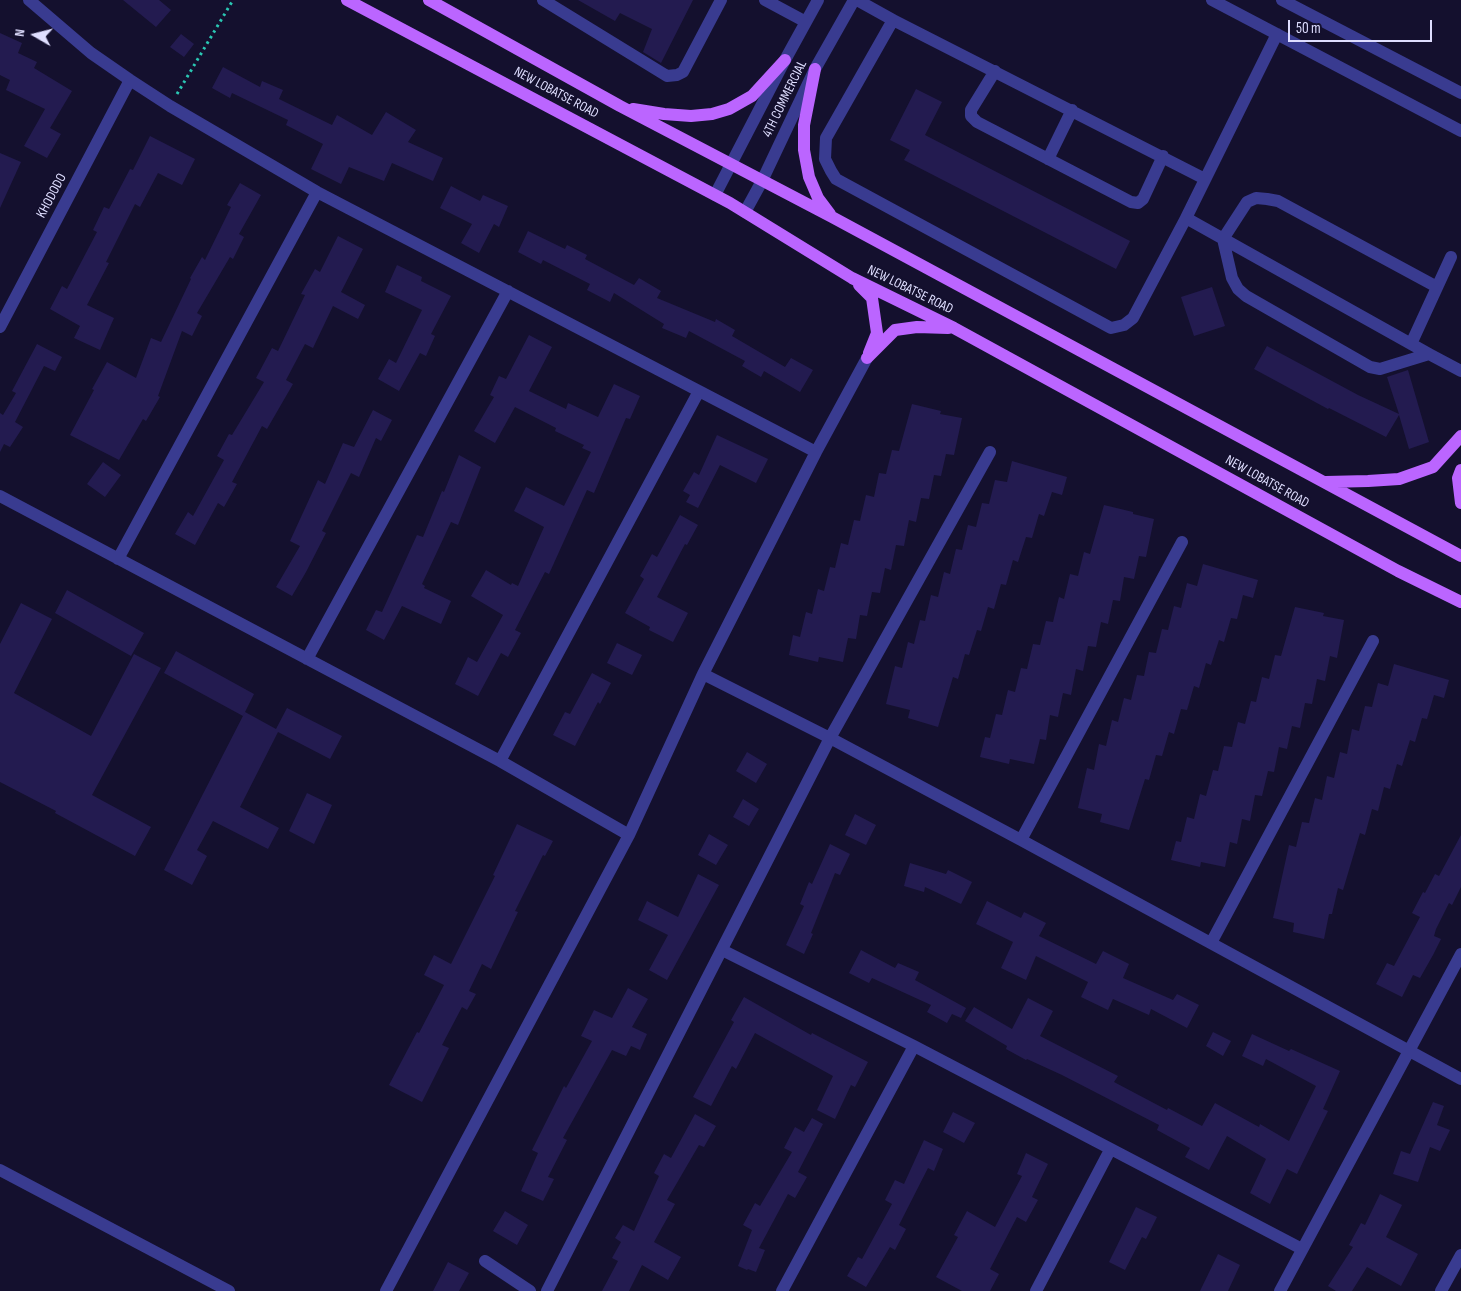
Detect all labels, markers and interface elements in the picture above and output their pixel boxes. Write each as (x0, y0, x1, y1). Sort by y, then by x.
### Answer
north arrow (10, 10, 60, 60)
scale bar (1291, 10, 1435, 42)
text: 50 m (1296, 19, 1321, 38)
text: N (11, 28, 29, 38)
street label: 4TH COMMERCIAL (759, 58, 811, 140)
street label: NEW LOBATSE ROAD (511, 64, 601, 122)
street label: KHODODO (33, 171, 71, 221)
street label: NEW LOBATSE ROAD (864, 262, 956, 318)
street label: NEW LOBATSE ROAD (1222, 452, 1312, 512)

